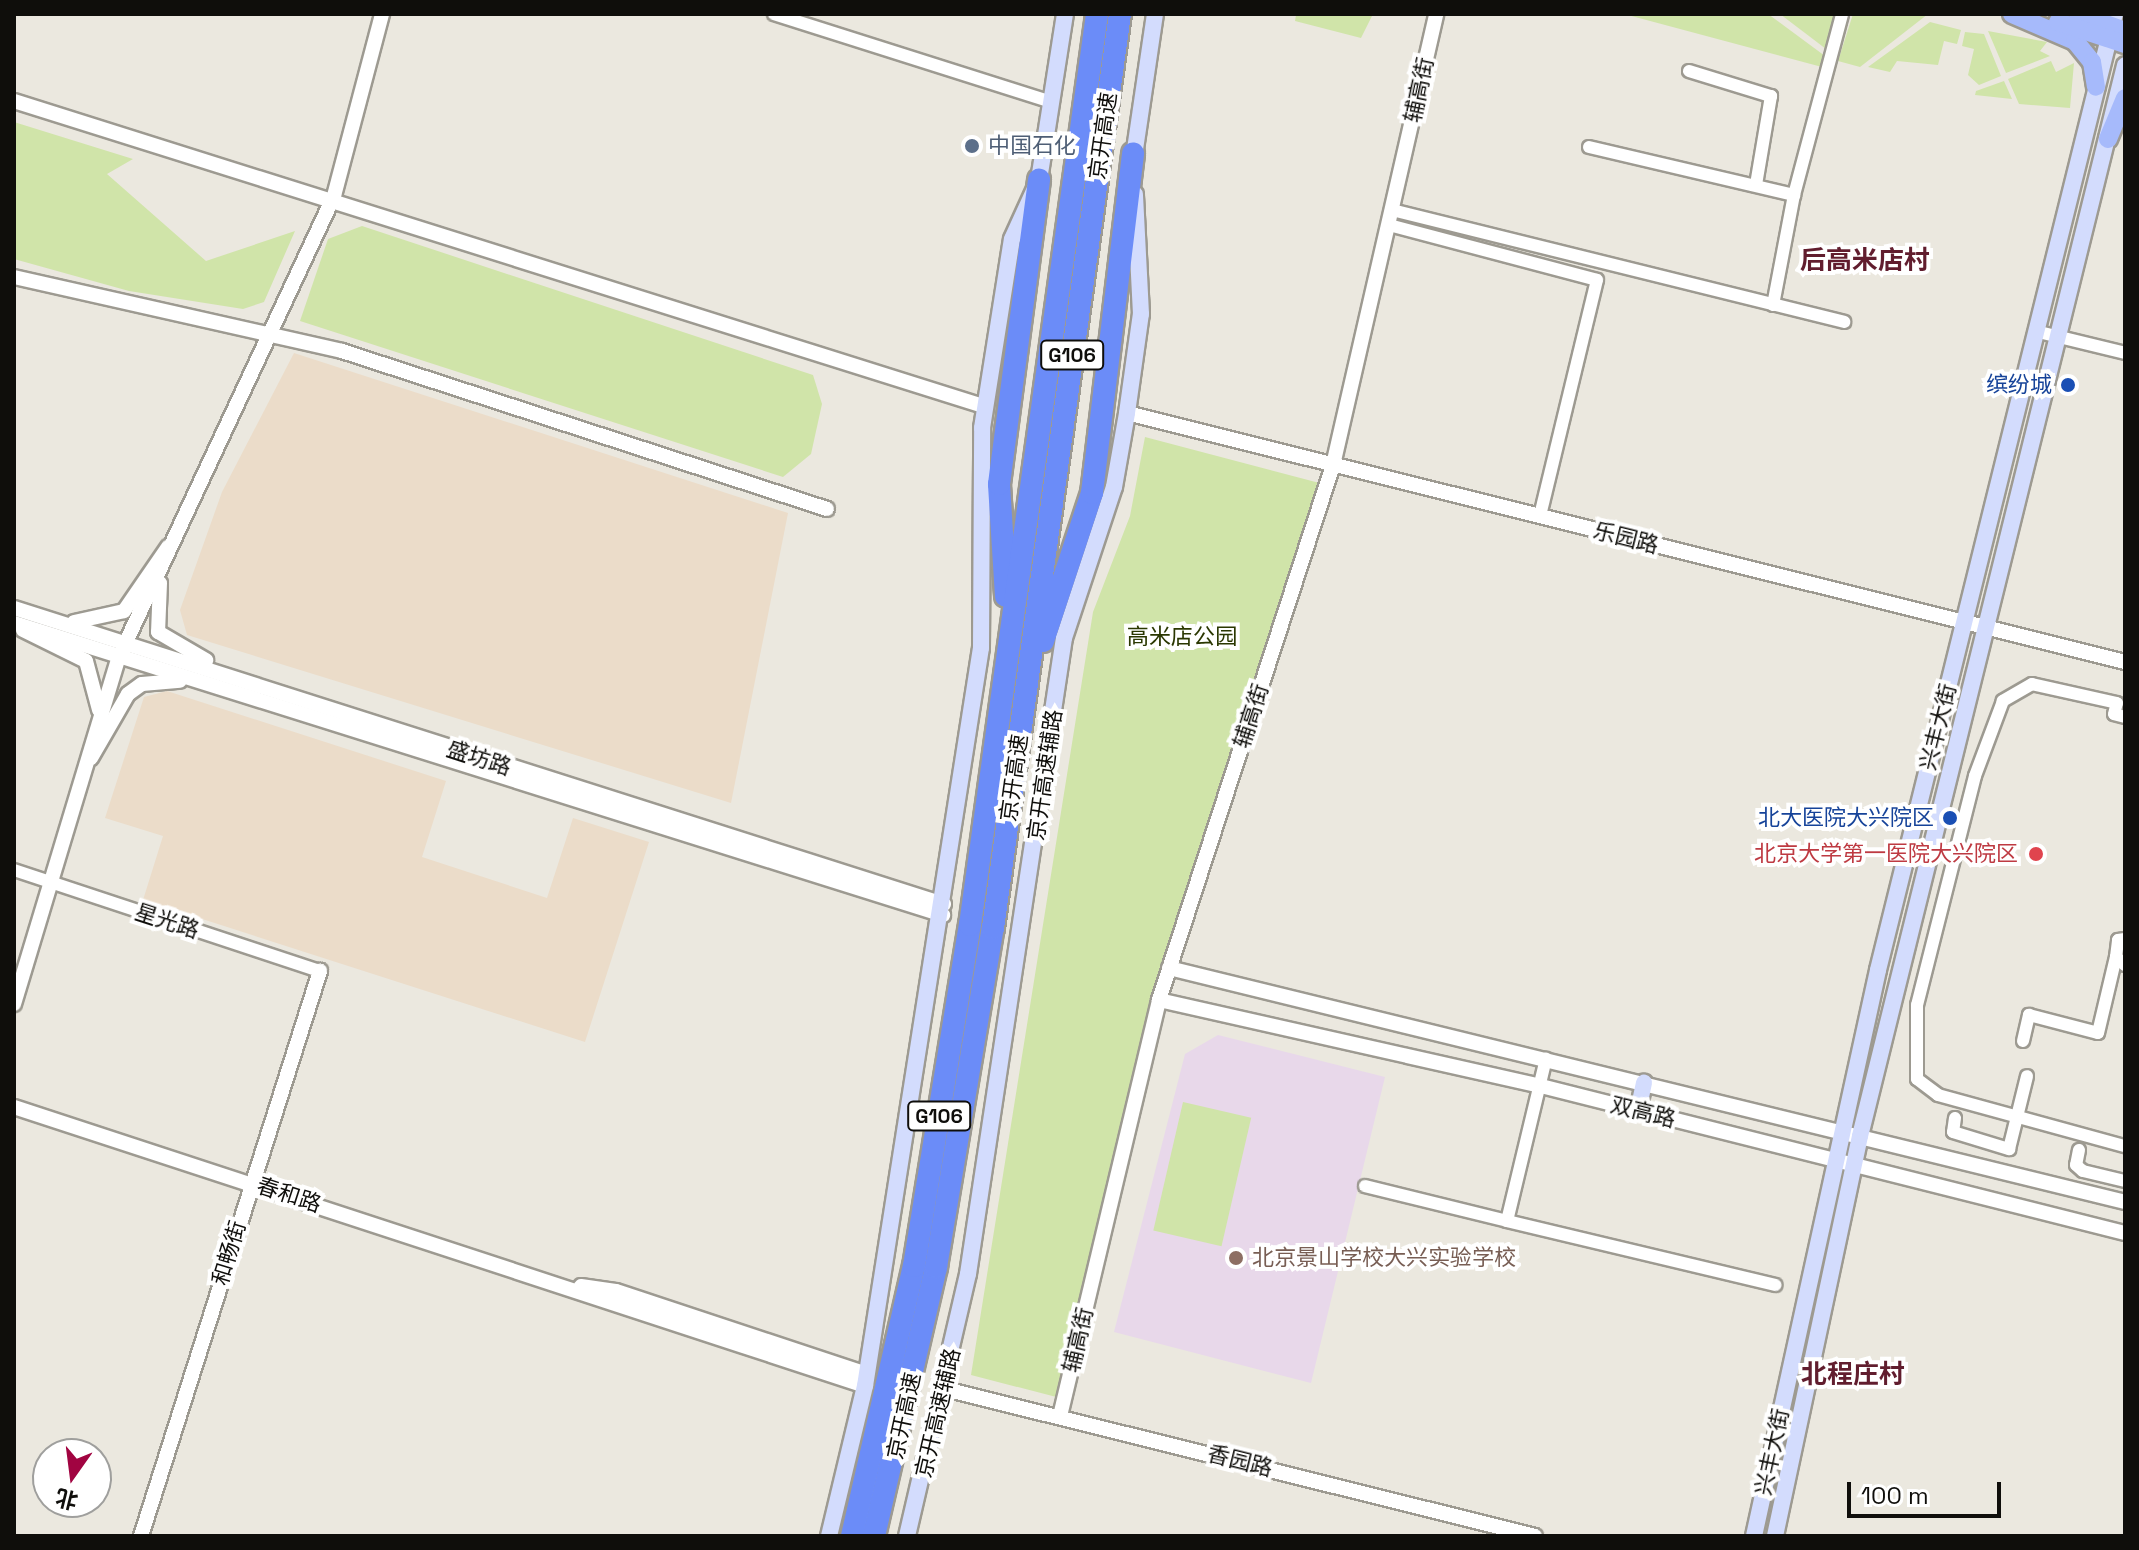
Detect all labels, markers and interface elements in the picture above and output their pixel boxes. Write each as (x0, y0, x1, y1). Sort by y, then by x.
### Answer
street label: 辅高街 (1399, 55, 1439, 125)
street label: 京开高速 (1084, 91, 1122, 181)
place label: 中国石化 (988, 133, 1076, 159)
marker: 中国石化 (963, 137, 981, 155)
district label: 后高米店村 (1800, 245, 1930, 277)
road number: G106 (1040, 339, 1104, 371)
place label: 缤纷城 (1986, 372, 2052, 398)
marker: 缤纷城 (2059, 376, 2077, 394)
street label: 乐园路 (1591, 517, 1661, 559)
park label: 高米店公园 (1127, 624, 1237, 650)
street label: 辅高街 (1228, 681, 1274, 751)
street label: 兴丰大街 (1915, 681, 1961, 773)
street label: 京开高速辅路 (1023, 708, 1067, 842)
street label: 京开高速 (995, 733, 1033, 823)
street label: 盛坊路 (444, 735, 514, 781)
place label: 北大医院大兴院区 (1758, 805, 1934, 831)
marker: 北大医院大兴院区 (1941, 809, 1959, 827)
place label: 北京大学第一医院大兴院区 (1754, 841, 2018, 867)
marker: 北京大学第一医院大兴院区 (2025, 843, 2047, 865)
street label: 星光路 (132, 898, 202, 944)
street label: 双高路 (1608, 1091, 1678, 1133)
road number: G106 (907, 1100, 971, 1132)
street label: 春和路 (254, 1172, 324, 1218)
street label: 和畅街 (207, 1218, 251, 1288)
place label: 北京景山学校大兴实验学校 (1252, 1245, 1516, 1271)
marker: 北京景山学校大兴实验学校 (1227, 1249, 1245, 1267)
street label: 辅高街 (1058, 1305, 1098, 1375)
street label: 京开高速辅路 (910, 1346, 966, 1480)
district label: 北程庄村 (1801, 1359, 1905, 1391)
street label: 京开高速 (882, 1370, 926, 1462)
street label: 兴丰大街 (1750, 1406, 1794, 1498)
north arrow (32, 1438, 112, 1518)
street label: 香园路 (1205, 1440, 1275, 1482)
scale bar (1851, 1466, 2005, 1516)
text: 100 m (1861, 1480, 1929, 1511)
text: 北 (53, 1483, 81, 1516)

